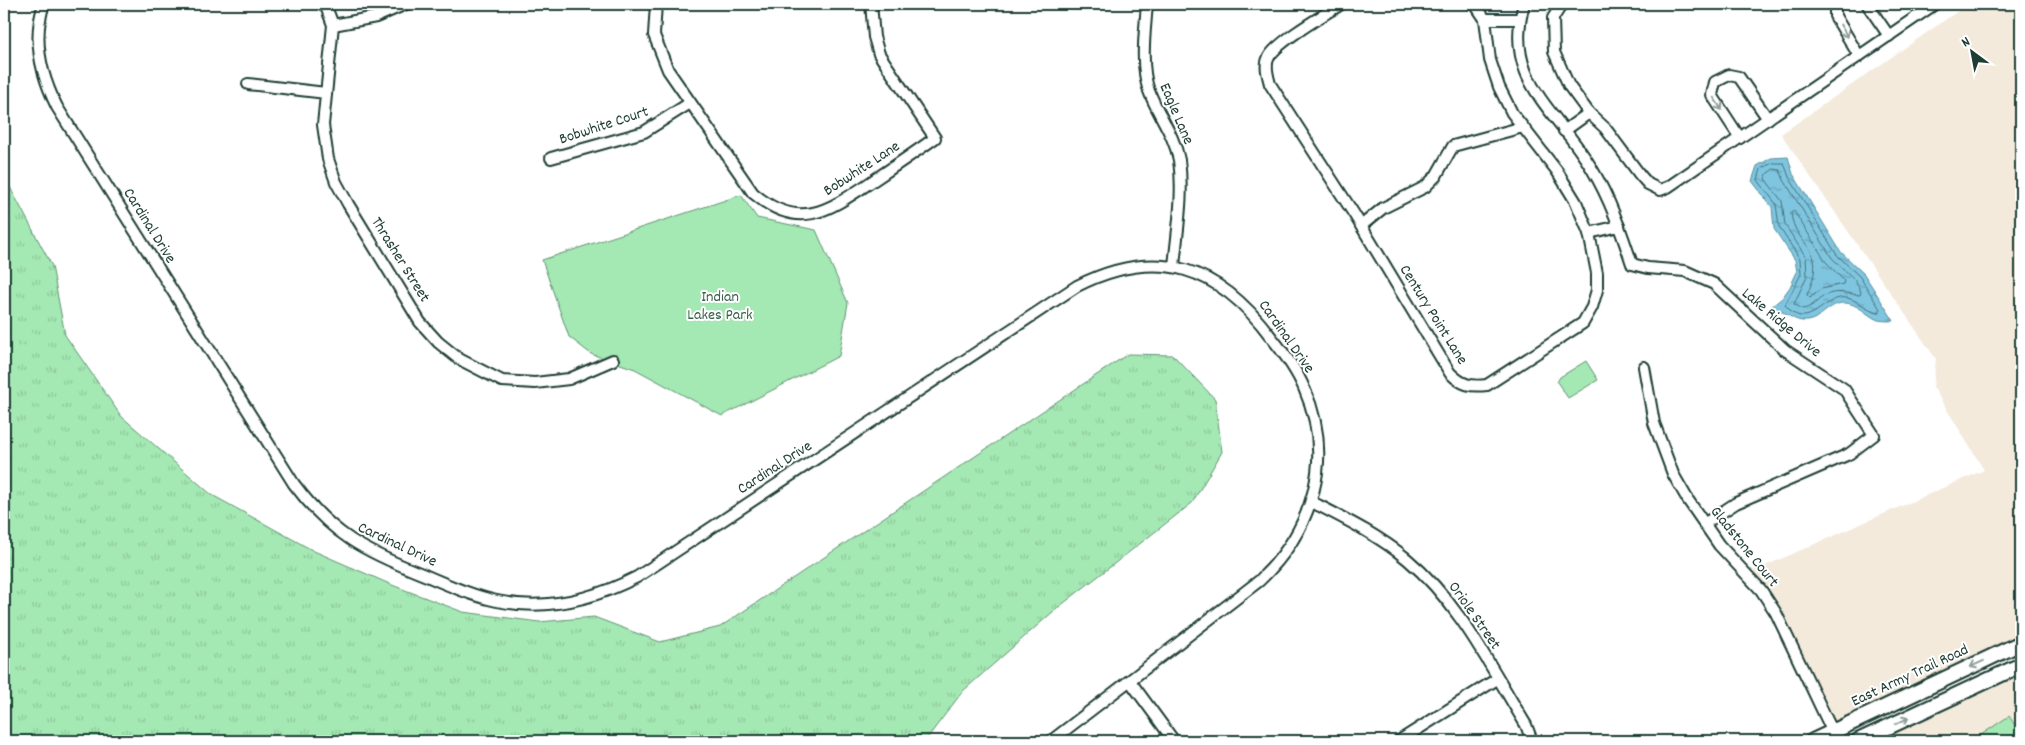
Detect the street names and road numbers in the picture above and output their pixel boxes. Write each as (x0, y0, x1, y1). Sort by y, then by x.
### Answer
street label: Eagle Lane (1153, 80, 1199, 148)
street label: Bobwhite Court (556, 101, 652, 151)
street label: Bobwhite Lane (819, 136, 905, 202)
street label: Cardinal Drive (117, 184, 181, 268)
street label: Thrasher Street (365, 213, 435, 307)
street label: Century Point Lane (1393, 261, 1473, 369)
street label: Lake Ridge Drive (1736, 283, 1826, 363)
street label: Cardinal Drive (1252, 296, 1320, 378)
street label: Cardinal Drive (733, 435, 817, 501)
street label: Gladstone Court (1704, 501, 1784, 593)
street label: Cardinal Drive (354, 517, 440, 573)
street label: Oriole Street (1442, 577, 1506, 655)
street label: East Army Trail Road (1848, 639, 1972, 713)

